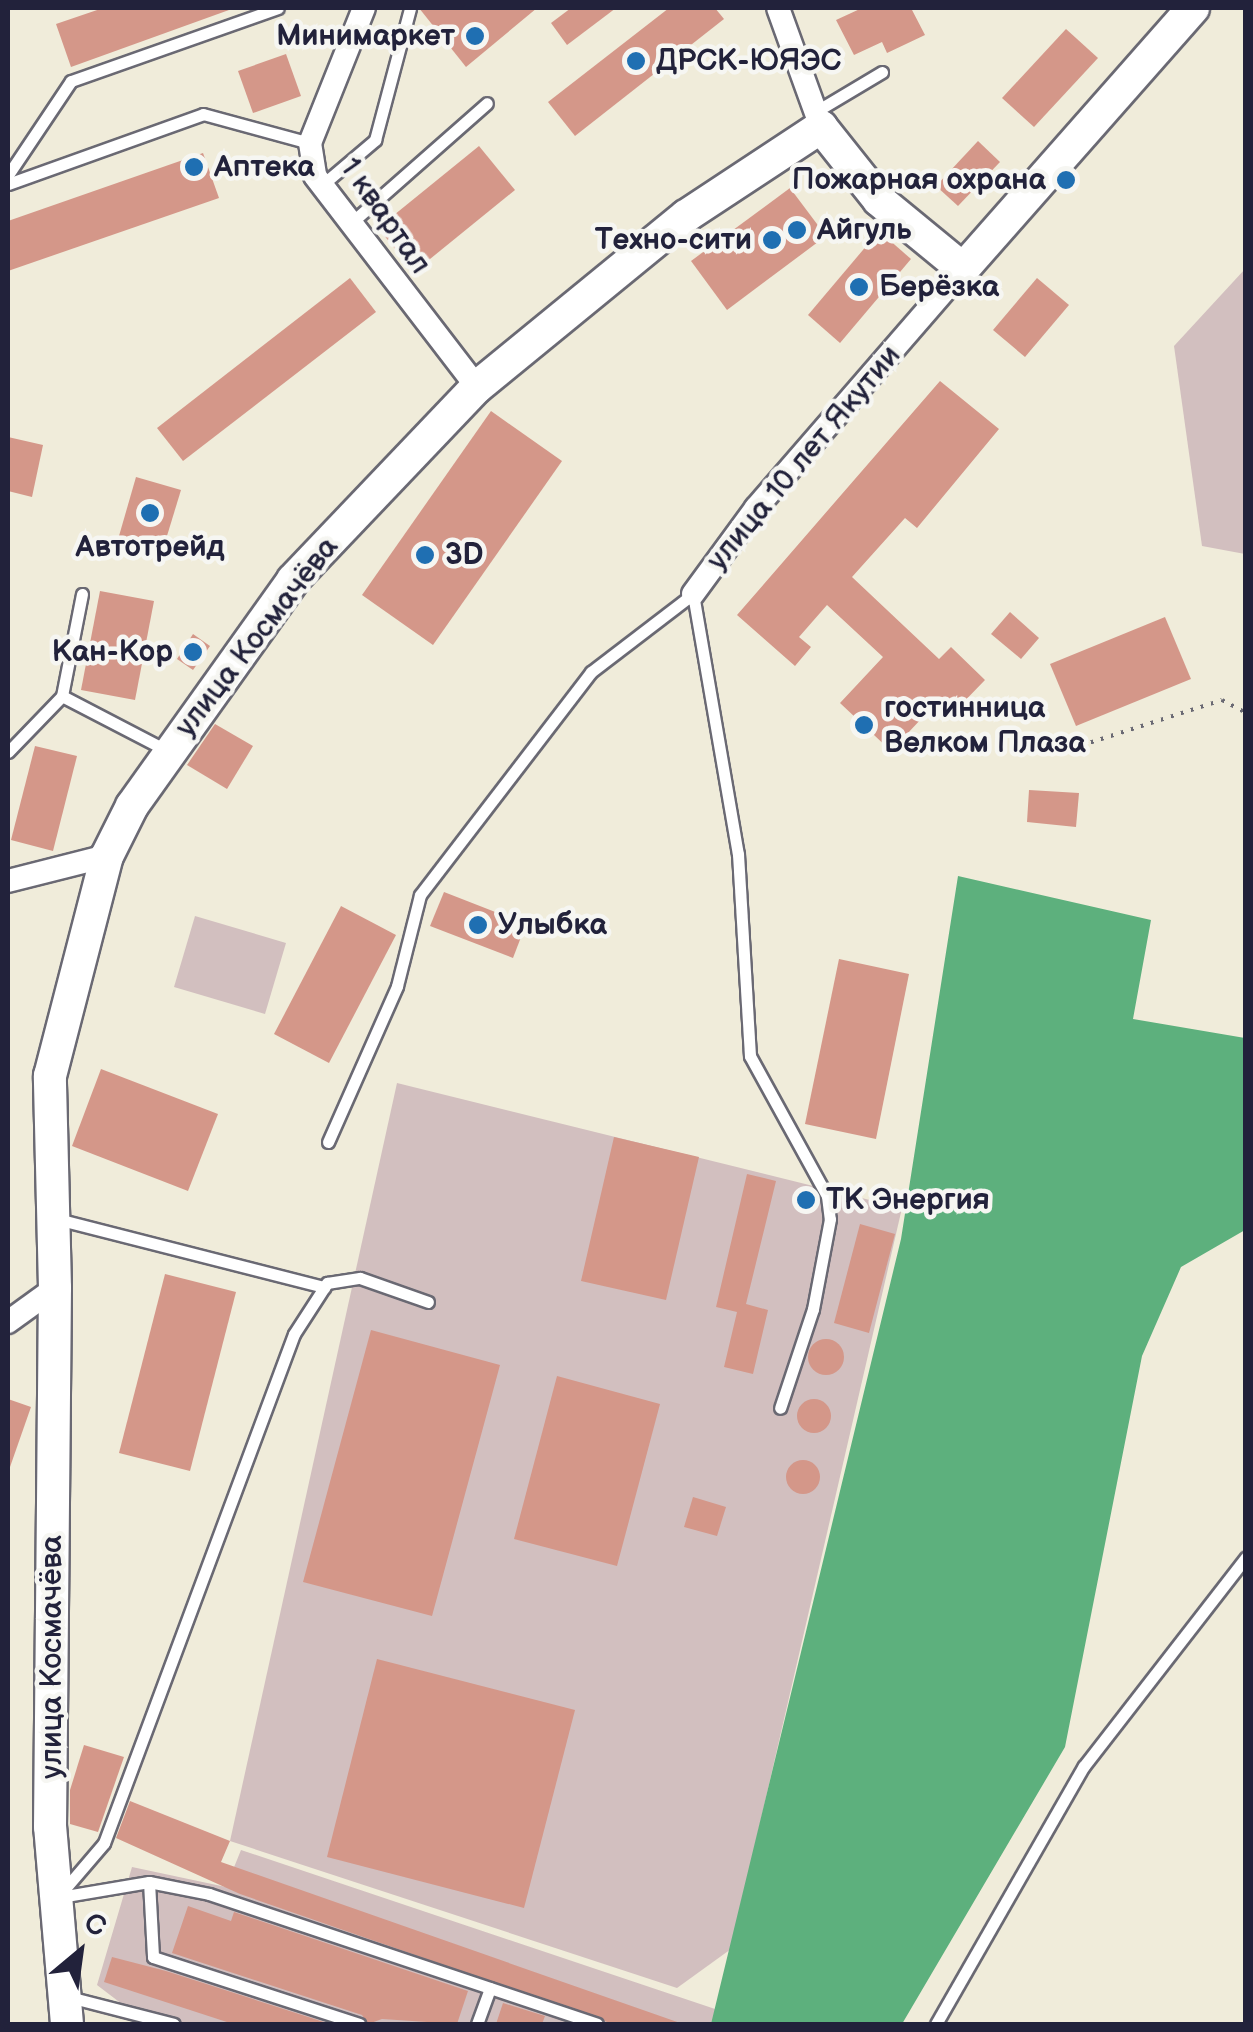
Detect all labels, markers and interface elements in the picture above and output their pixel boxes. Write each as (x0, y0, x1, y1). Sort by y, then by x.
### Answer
place label: Минимаркет (276, 18, 455, 54)
marker: Минимаркет (464, 25, 486, 47)
place label: ДРСК-ЮЯЭС (656, 43, 841, 79)
marker: ДРСК-ЮЯЭС (625, 50, 647, 72)
place label: Аптека (214, 149, 315, 185)
street label: 1 квартал (332, 151, 438, 281)
marker: Аптека (183, 156, 205, 178)
place label: Пожарная охрана (792, 162, 1046, 198)
marker: Пожарная охрана (1055, 169, 1077, 191)
place label: Айгуль (817, 212, 912, 248)
marker: Айгуль (786, 219, 808, 241)
place label: Техно-сити (595, 222, 752, 258)
marker: Техно-сити (761, 229, 783, 251)
place label: Берёзка (879, 269, 999, 305)
marker: Берёзка (848, 276, 870, 298)
street label: улица 10 лет Якутии (699, 338, 909, 578)
marker: Автотрейд (139, 502, 161, 524)
place label: Автотрейд (76, 529, 224, 565)
street label: улица Космачёва (168, 530, 346, 744)
place label: 3D (445, 537, 483, 573)
marker: 3D (414, 544, 436, 566)
place label: Кан-Кор (52, 634, 173, 670)
marker: Кан-Кор (182, 641, 204, 663)
place label: гостинница Велком Плаза (884, 690, 1086, 760)
marker: гостинница Велком Плаза (853, 714, 875, 736)
place label: Улыбка (498, 907, 607, 943)
marker: Улыбка (467, 914, 489, 936)
place label: ТК Энергия (826, 1182, 990, 1218)
marker: ТК Энергия (795, 1189, 817, 1211)
street label: улица Космачёва (34, 1535, 70, 1779)
north arrow (30, 1902, 130, 2002)
text: С (78, 1906, 111, 1944)

